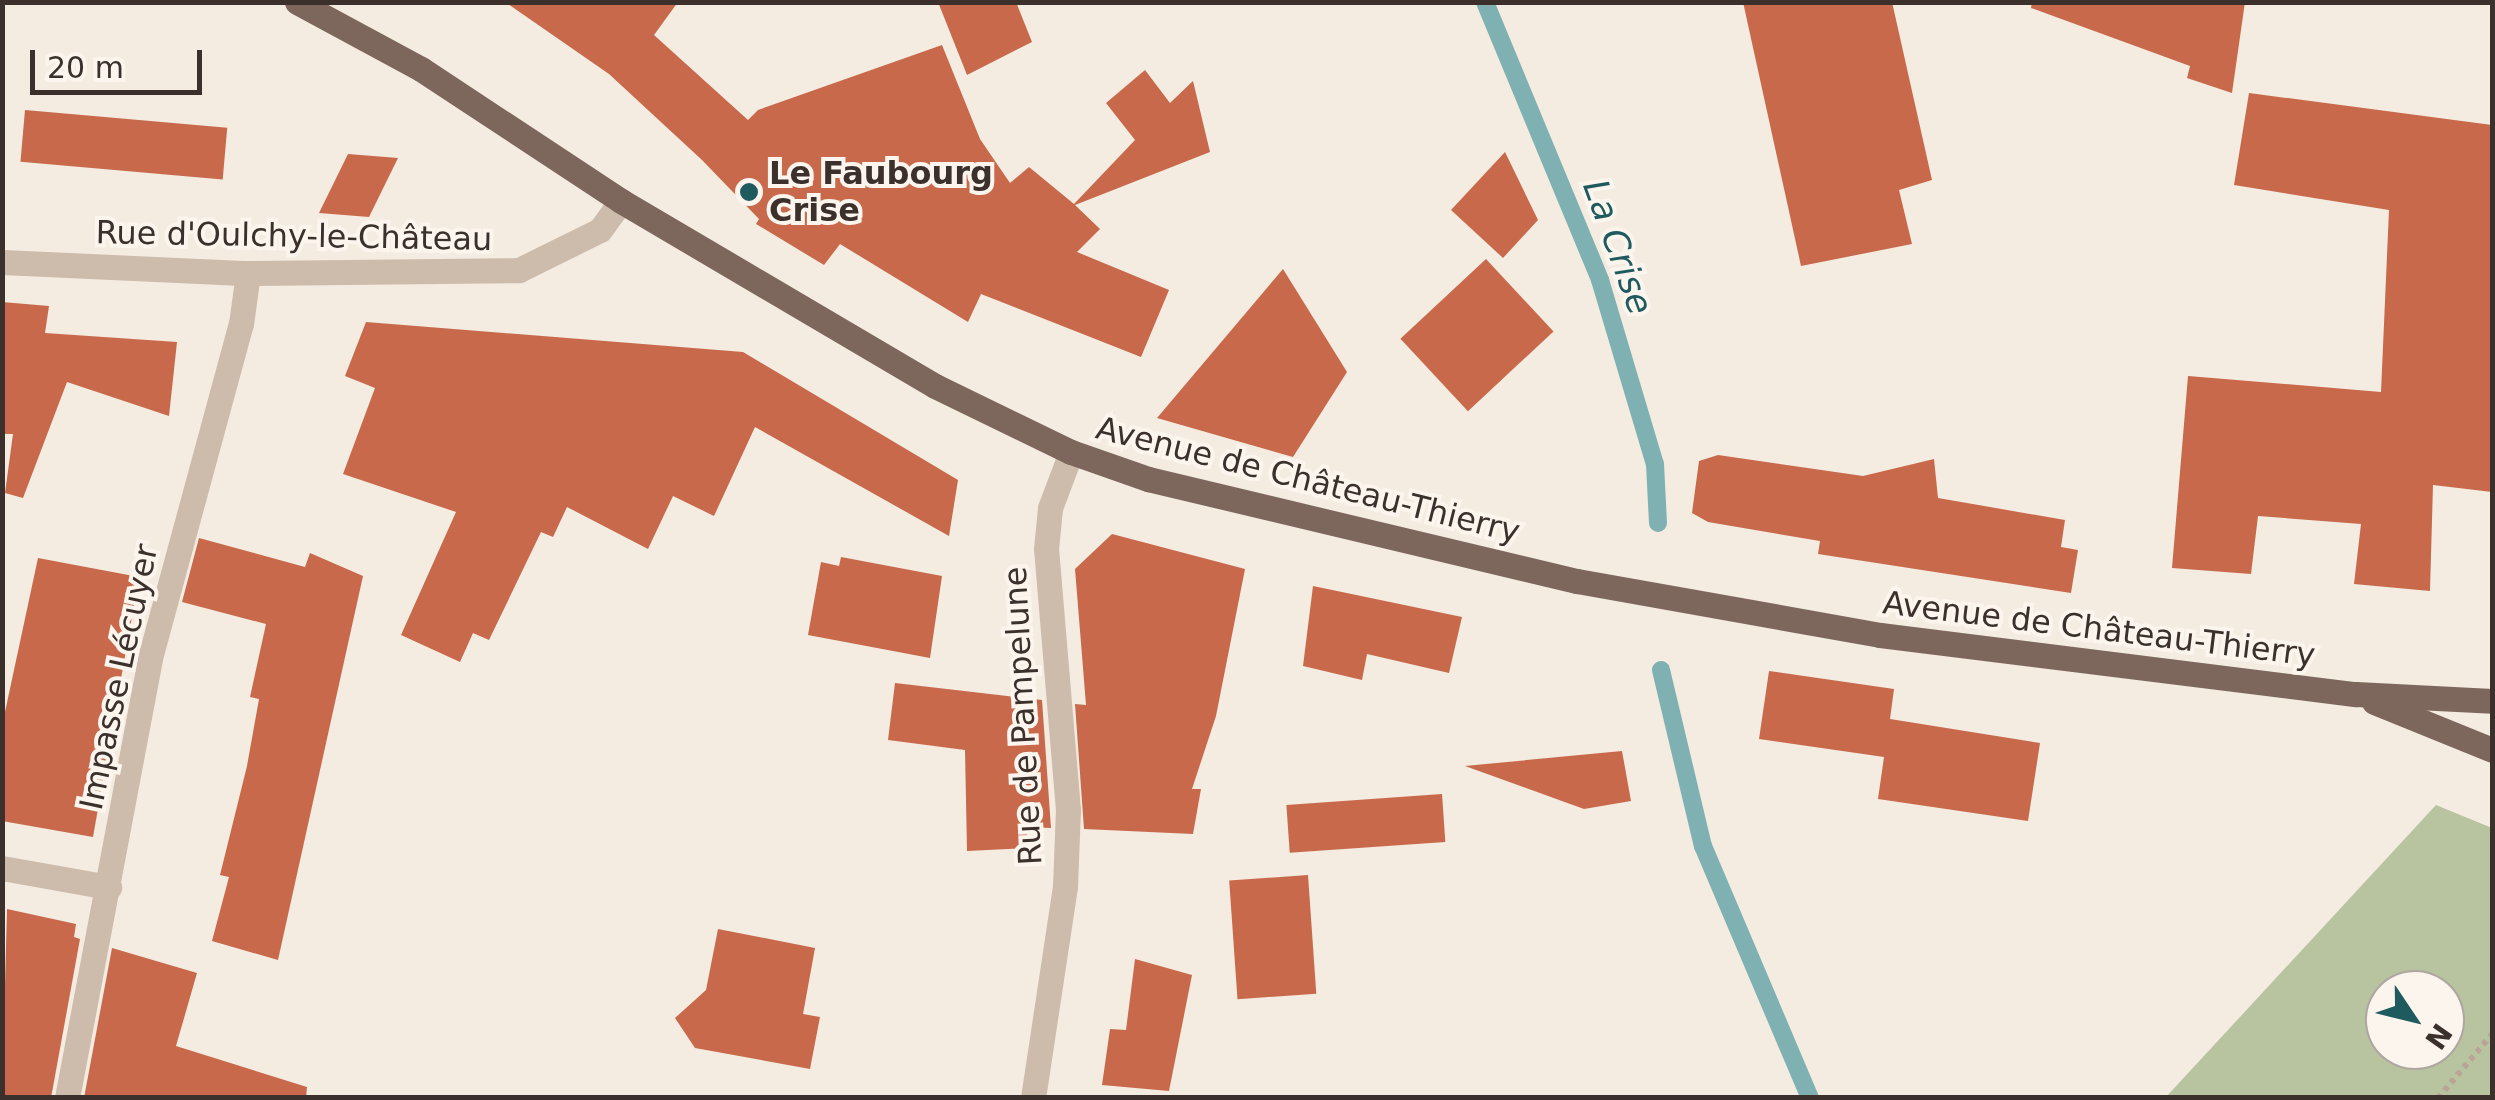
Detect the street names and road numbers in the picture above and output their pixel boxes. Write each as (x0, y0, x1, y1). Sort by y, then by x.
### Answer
street label: Rue d'Oulchy-le-Château (95, 213, 493, 259)
street label: Avenue de Château-Thierry (1092, 409, 1524, 551)
street label: Impasse Lécuyer (72, 541, 166, 813)
street label: Rue de Pampelune (996, 566, 1050, 866)
street label: Avenue de Château-Thierry (1881, 583, 2317, 675)

